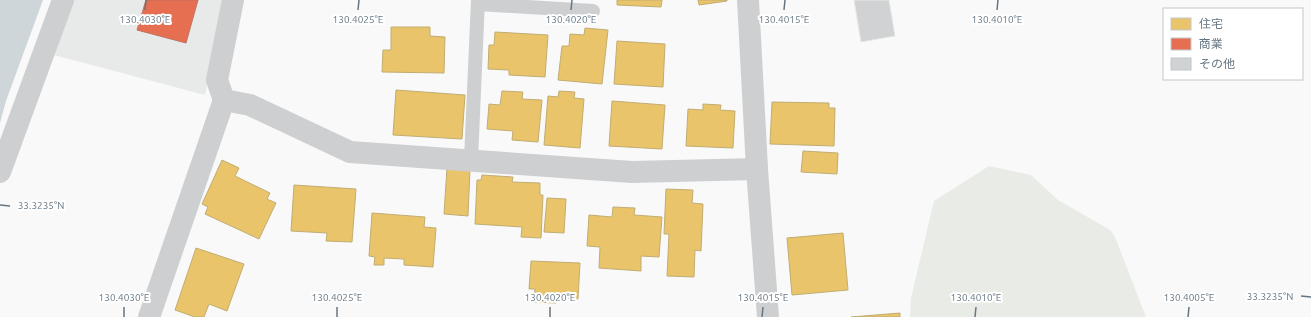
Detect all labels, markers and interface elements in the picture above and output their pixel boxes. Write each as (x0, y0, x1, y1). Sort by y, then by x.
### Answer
legend (1163, 8, 1303, 80)
text: 130.4030°E (120, 14, 171, 25)
text: 130.4025°E (333, 14, 384, 25)
text: 130.4020°E (546, 14, 597, 25)
text: 130.4015°E (759, 14, 810, 25)
text: 130.4010°E (972, 14, 1023, 25)
text: 住宅 (1199, 17, 1223, 30)
text: 商業 (1199, 37, 1223, 50)
text: その他 (1199, 57, 1235, 70)
text: 33.3235°N (18, 200, 64, 211)
text: 33.3235°N (1247, 291, 1293, 302)
text: 130.4030°E (99, 292, 150, 303)
text: 130.4025°E (312, 292, 363, 303)
text: 130.4020°E (525, 292, 576, 303)
text: 130.4015°E (738, 292, 789, 303)
text: 130.4010°E (951, 292, 1002, 303)
text: 130.4005°E (1164, 292, 1215, 303)

